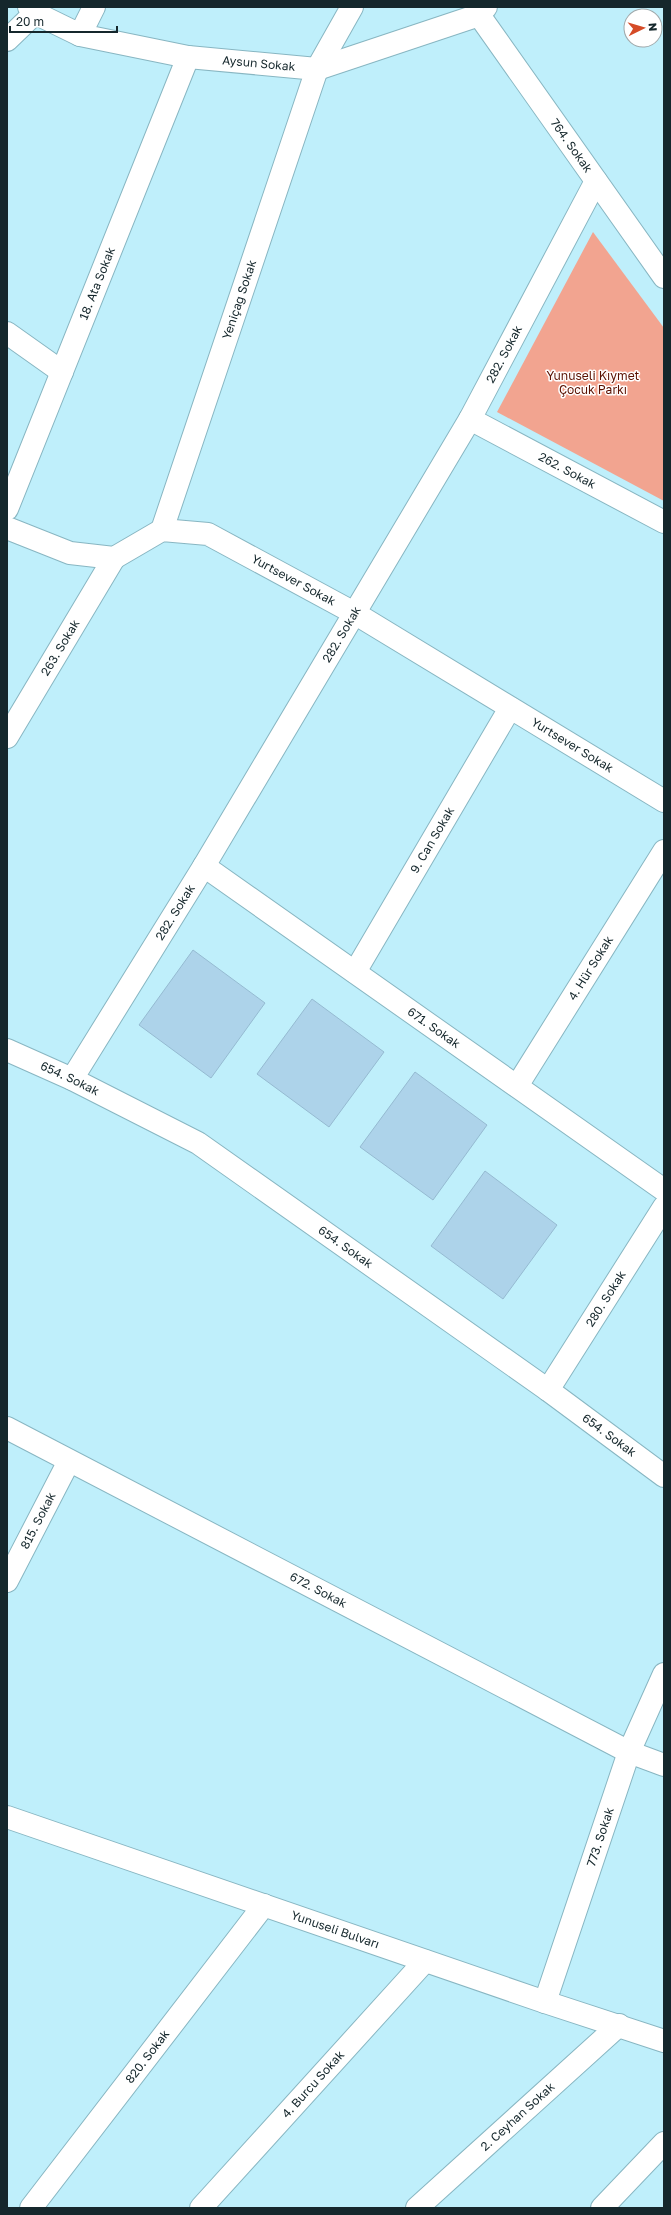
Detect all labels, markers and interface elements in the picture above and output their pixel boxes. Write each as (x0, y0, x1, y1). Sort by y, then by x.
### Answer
scale bar (10, 8, 117, 34)
north arrow (623, 8, 663, 48)
text: 20 m (16, 14, 44, 29)
text: N (647, 22, 660, 32)
street label: Aysun Sokak (222, 52, 296, 74)
street label: 764. Sokak (547, 115, 596, 176)
street label: 18. Ata Sokak (76, 244, 118, 322)
street label: Yeniçağ Sokak (219, 257, 259, 341)
street label: 282. Sokak (482, 322, 525, 385)
park label: Yunuseli Kıymet Çocuk Parkı (547, 368, 640, 397)
street label: 262. Sokak (536, 449, 599, 492)
street label: Yurtsever Sokak (249, 551, 339, 609)
street label: 282. Sokak (319, 603, 364, 665)
street label: 263. Sokak (37, 616, 83, 678)
street label: Yurtsever Sokak (529, 714, 616, 776)
street label: 9. Can Sokak (407, 804, 457, 876)
street label: 282. Sokak (152, 881, 198, 943)
street label: 4. Hür Sokak (565, 933, 616, 1003)
street label: 671. Sokak (405, 1004, 464, 1051)
street label: 654. Sokak (38, 1058, 102, 1099)
street label: 654. Sokak (316, 1222, 376, 1271)
street label: 280. Sokak (582, 1267, 629, 1329)
street label: 654. Sokak (580, 1410, 640, 1460)
street label: 815. Sokak (17, 1489, 59, 1551)
street label: 672. Sokak (287, 1569, 350, 1611)
street label: 773. Sokak (583, 1805, 617, 1868)
street label: Yunuseli Bulvarı (289, 1907, 381, 1951)
street label: 820. Sokak (122, 2026, 172, 2086)
street label: 4. Burcu Sokak (278, 2047, 347, 2121)
street label: 2. Ceyhan Sokak (477, 2079, 558, 2154)

